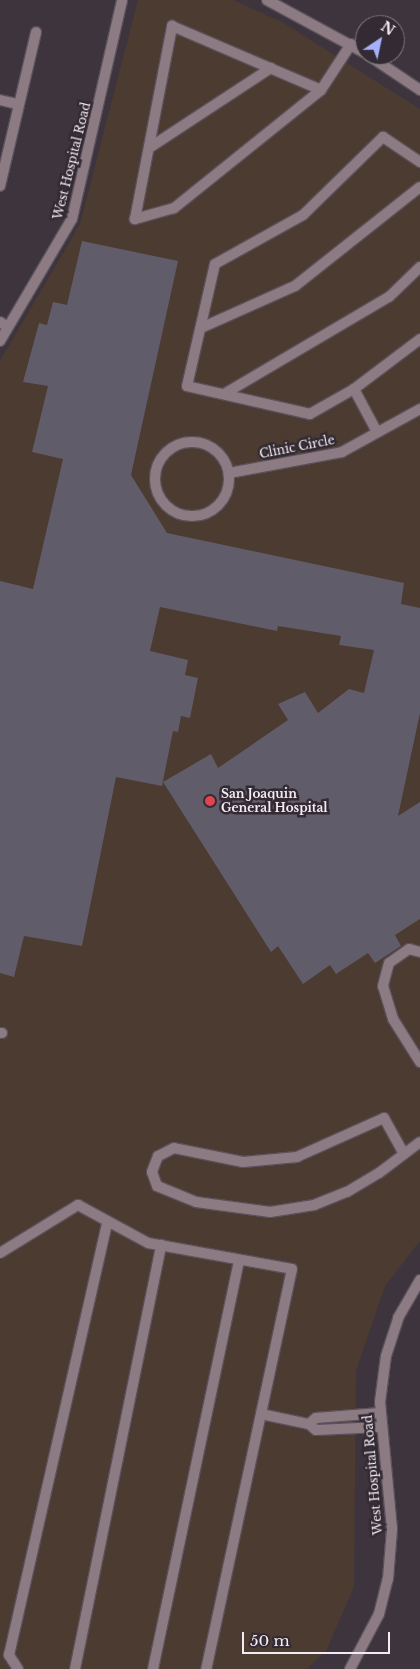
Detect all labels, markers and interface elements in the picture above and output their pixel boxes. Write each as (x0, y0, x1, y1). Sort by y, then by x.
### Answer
north arrow (355, 15, 405, 65)
text: N (377, 17, 398, 40)
street label: West Hospital Road (50, 101, 94, 221)
street label: Clinic Circle (258, 433, 336, 461)
place label: San Joaquin General Hospital (221, 787, 328, 815)
marker: San Joaquin General Hospital (203, 794, 217, 808)
street label: West Hospital Road (361, 1414, 385, 1536)
scale bar (245, 1622, 392, 1654)
text: 50 m (250, 1631, 290, 1650)

